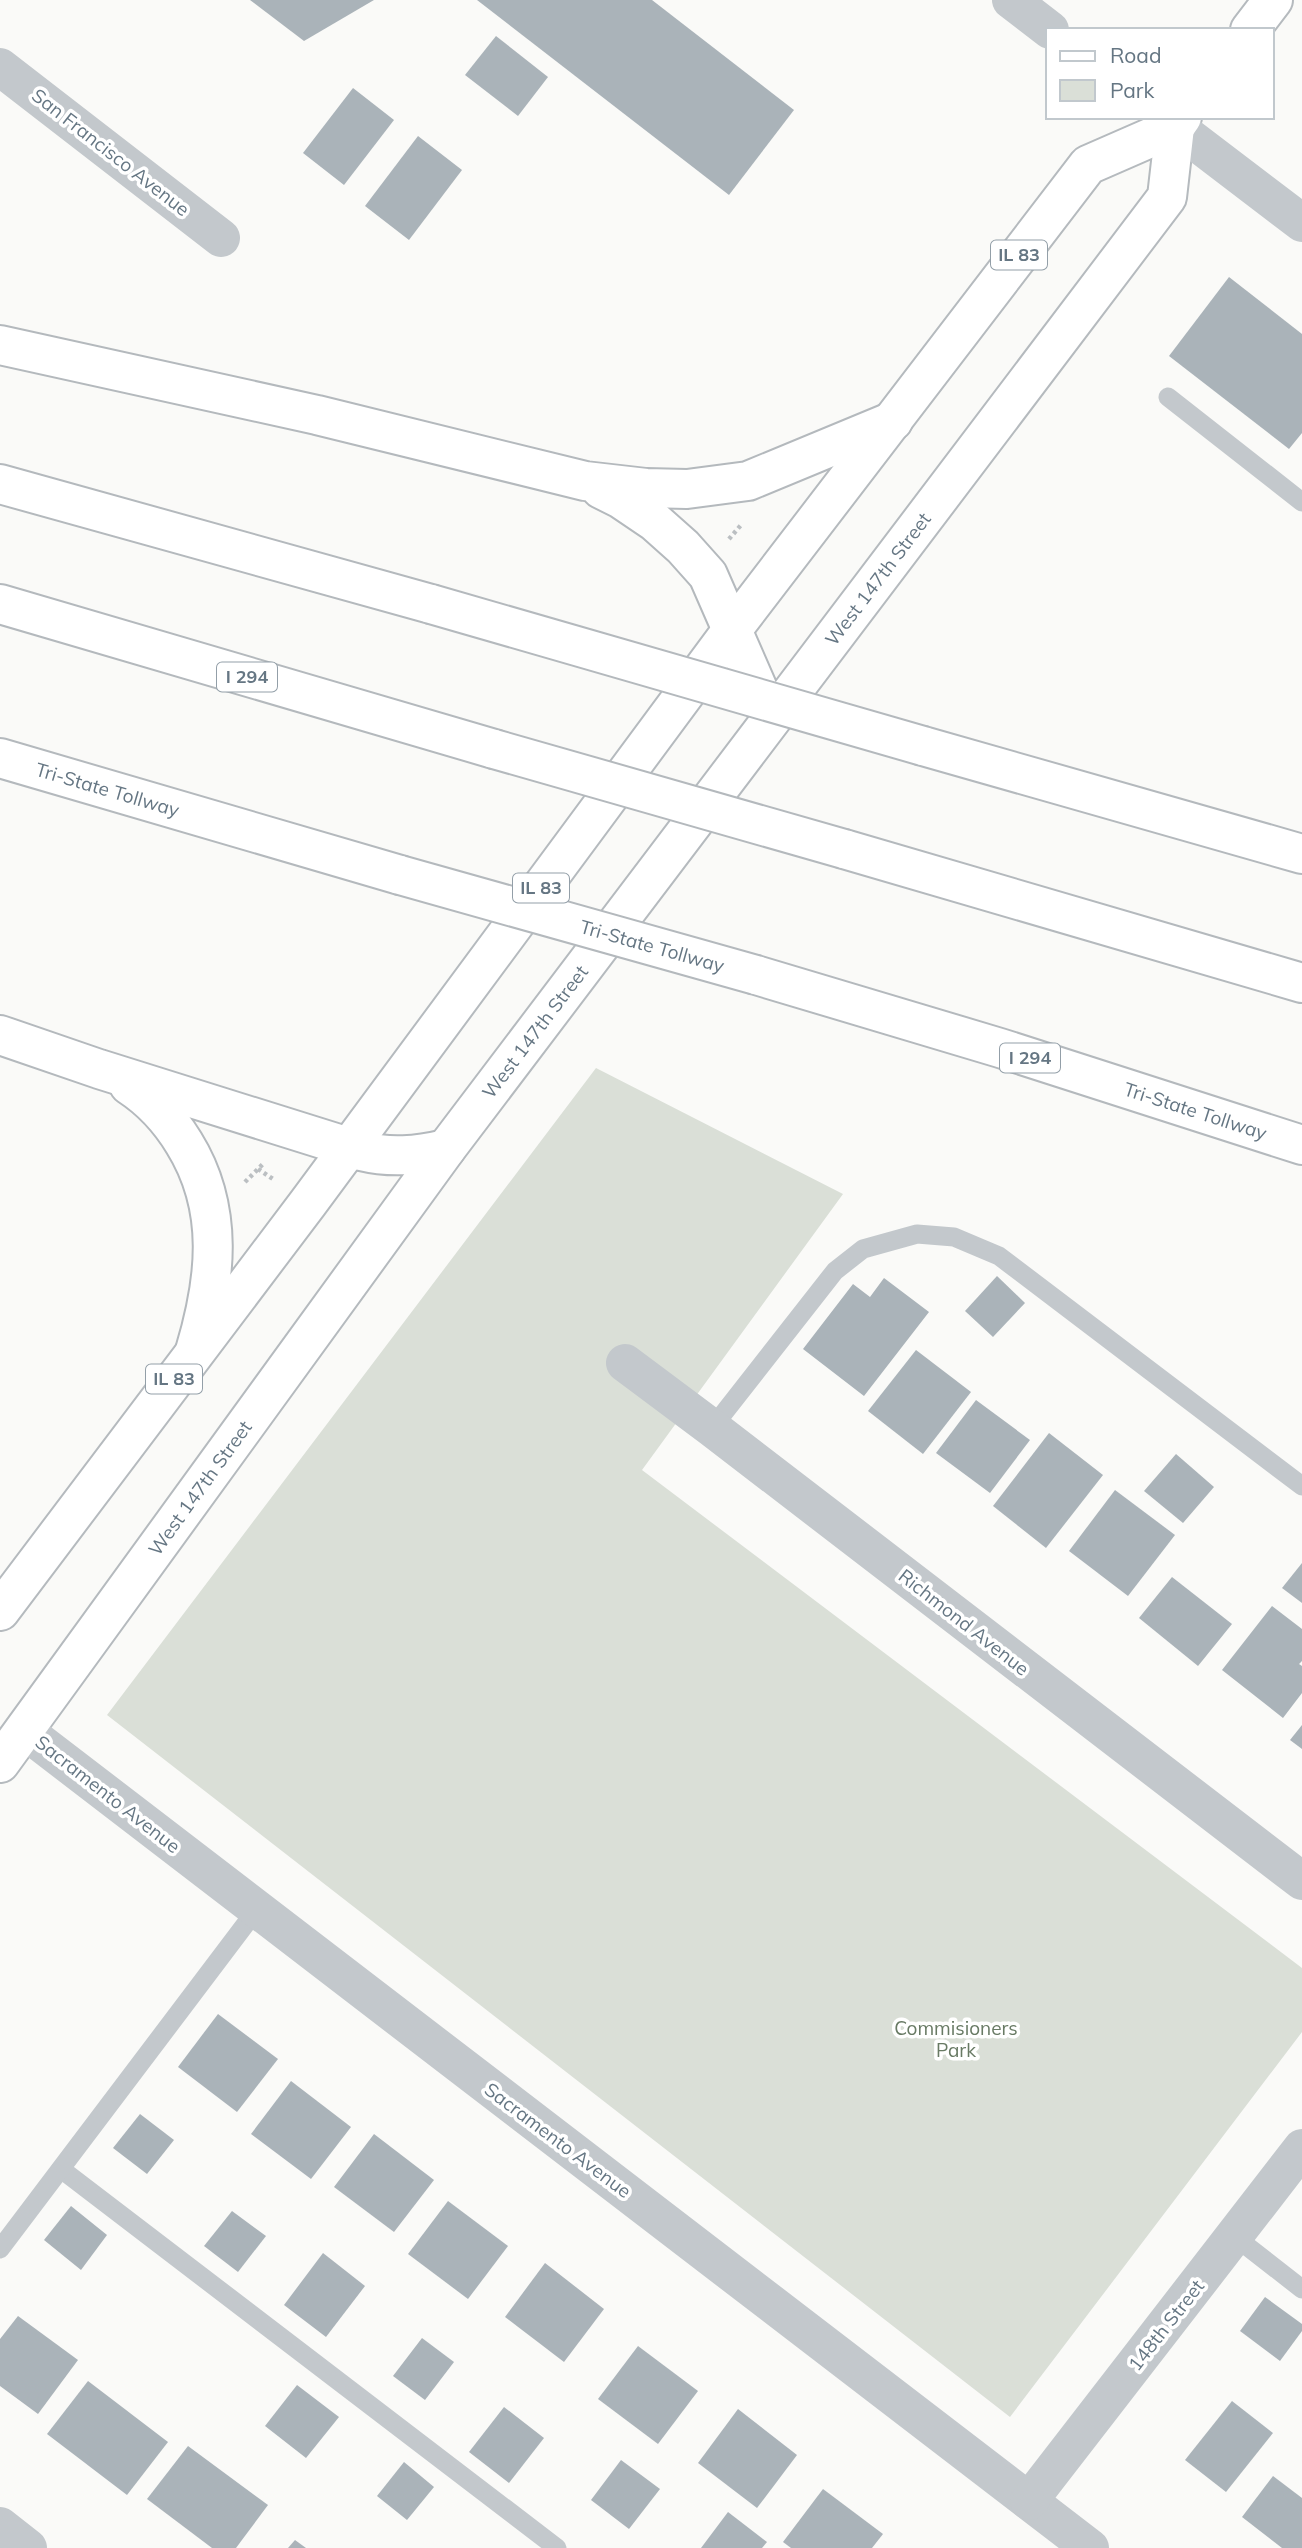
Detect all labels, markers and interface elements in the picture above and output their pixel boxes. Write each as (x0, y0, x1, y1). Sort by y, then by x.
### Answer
legend (1046, 28, 1274, 119)
text: Road (1110, 42, 1161, 68)
text: Park (1110, 77, 1154, 103)
street label: San Francisco Avenue (27, 83, 195, 221)
road number: IL 83 (991, 241, 1047, 270)
street label: West 147th Street (820, 507, 936, 650)
road number: I 294 (217, 662, 277, 692)
street label: Tri-State Tollway (33, 757, 182, 822)
road number: IL 83 (513, 874, 569, 903)
street label: Tri-State Tollway (577, 914, 727, 978)
street label: West 147th Street (477, 960, 593, 1103)
road number: I 294 (1000, 1044, 1060, 1072)
street label: Tri-State Tollway (1121, 1077, 1270, 1145)
road number: IL 83 (146, 1364, 202, 1394)
street label: West 147th Street (143, 1415, 257, 1560)
street label: Richmond Avenue (894, 1563, 1034, 1681)
street label: Sacramento Avenue (31, 1730, 185, 1858)
park label: Commisioners Park (894, 2016, 1018, 2062)
street label: Sacramento Avenue (480, 2077, 636, 2203)
street label: 148th Street (1123, 2274, 1209, 2376)

